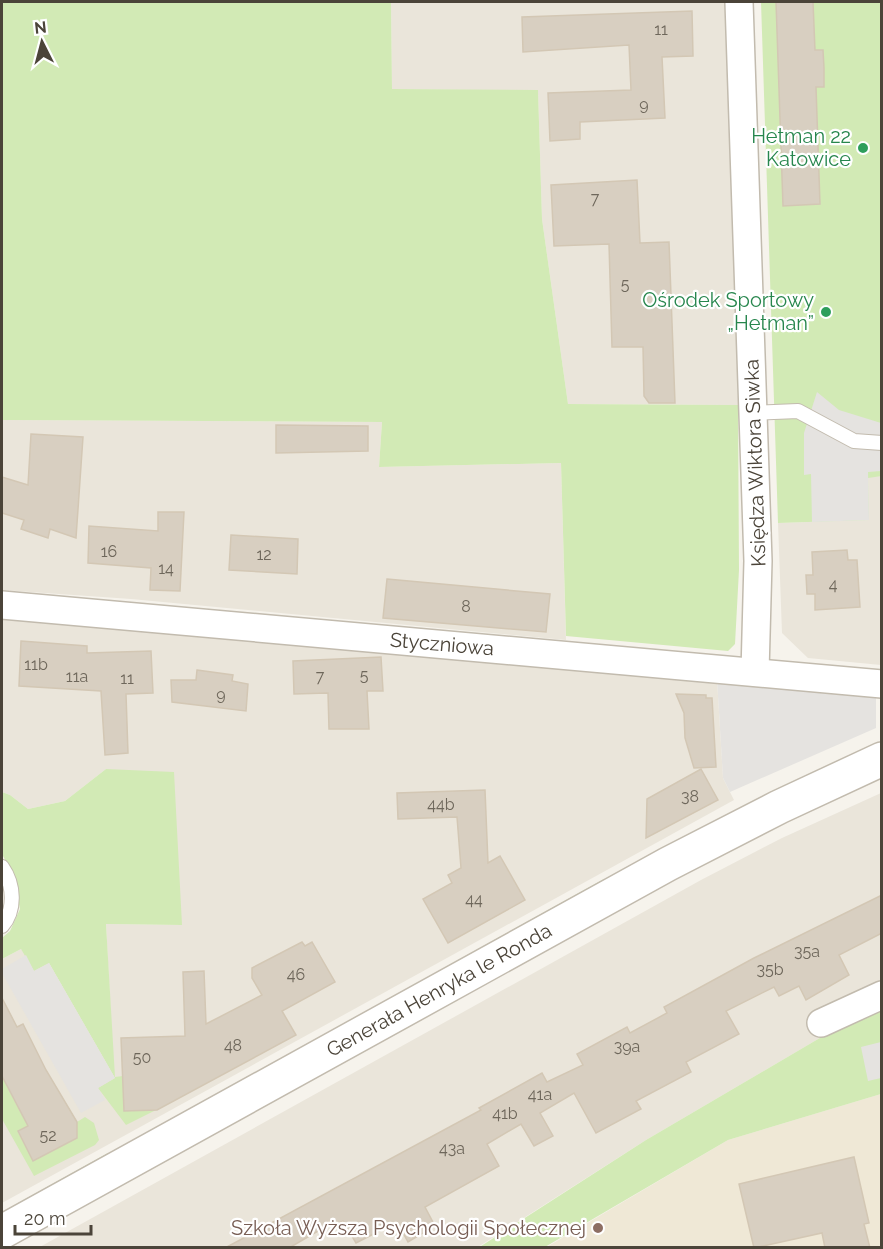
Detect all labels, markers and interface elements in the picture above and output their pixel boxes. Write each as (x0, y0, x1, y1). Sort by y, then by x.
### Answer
north arrow (12, 12, 72, 72)
text: N (33, 17, 48, 38)
house number: 11 (654, 20, 668, 39)
house number: 9 (639, 95, 649, 114)
place label: Hetman 22 Katowice (751, 124, 851, 171)
marker: Hetman 22 Katowice (856, 141, 870, 155)
house number: 7 (591, 189, 600, 208)
house number: 5 (621, 275, 630, 294)
place label: Ośrodek Sportowy „Hetman” (642, 288, 814, 335)
marker: Ośrodek Sportowy „Hetman” (819, 305, 833, 319)
street label: Księdza Wiktora Siwka (739, 359, 771, 567)
house number: 16 (101, 542, 117, 561)
house number: 12 (256, 545, 272, 564)
house number: 14 (158, 559, 174, 578)
house number: 4 (829, 575, 838, 594)
house number: 8 (461, 597, 471, 616)
street label: Styczniowa (389, 627, 495, 661)
house number: 11b (24, 655, 48, 674)
house number: 5 (360, 666, 369, 685)
house number: 11a (66, 667, 88, 686)
house number: 7 (316, 667, 325, 686)
house number: 11 (120, 669, 134, 688)
house number: 9 (216, 685, 226, 704)
house number: 38 (681, 787, 699, 806)
house number: 44b (427, 795, 455, 814)
house number: 44 (465, 890, 483, 909)
street label: Generała Henryka le Ronda (322, 918, 556, 1062)
house number: 35a (794, 942, 820, 961)
house number: 35b (756, 960, 784, 979)
house number: 46 (287, 965, 305, 984)
house number: 48 (224, 1036, 242, 1055)
house number: 39a (614, 1037, 640, 1056)
house number: 50 (133, 1048, 151, 1067)
house number: 41a (528, 1085, 552, 1104)
house number: 41b (492, 1104, 518, 1123)
house number: 52 (39, 1126, 57, 1145)
house number: 43a (439, 1139, 465, 1158)
scale bar (15, 1198, 92, 1236)
text: 20 m (24, 1208, 66, 1229)
place label: Szkoła Wyższa Psychologii Społecznej (231, 1216, 586, 1240)
marker: Szkoła Wyższa Psychologii Społecznej (591, 1221, 605, 1235)

